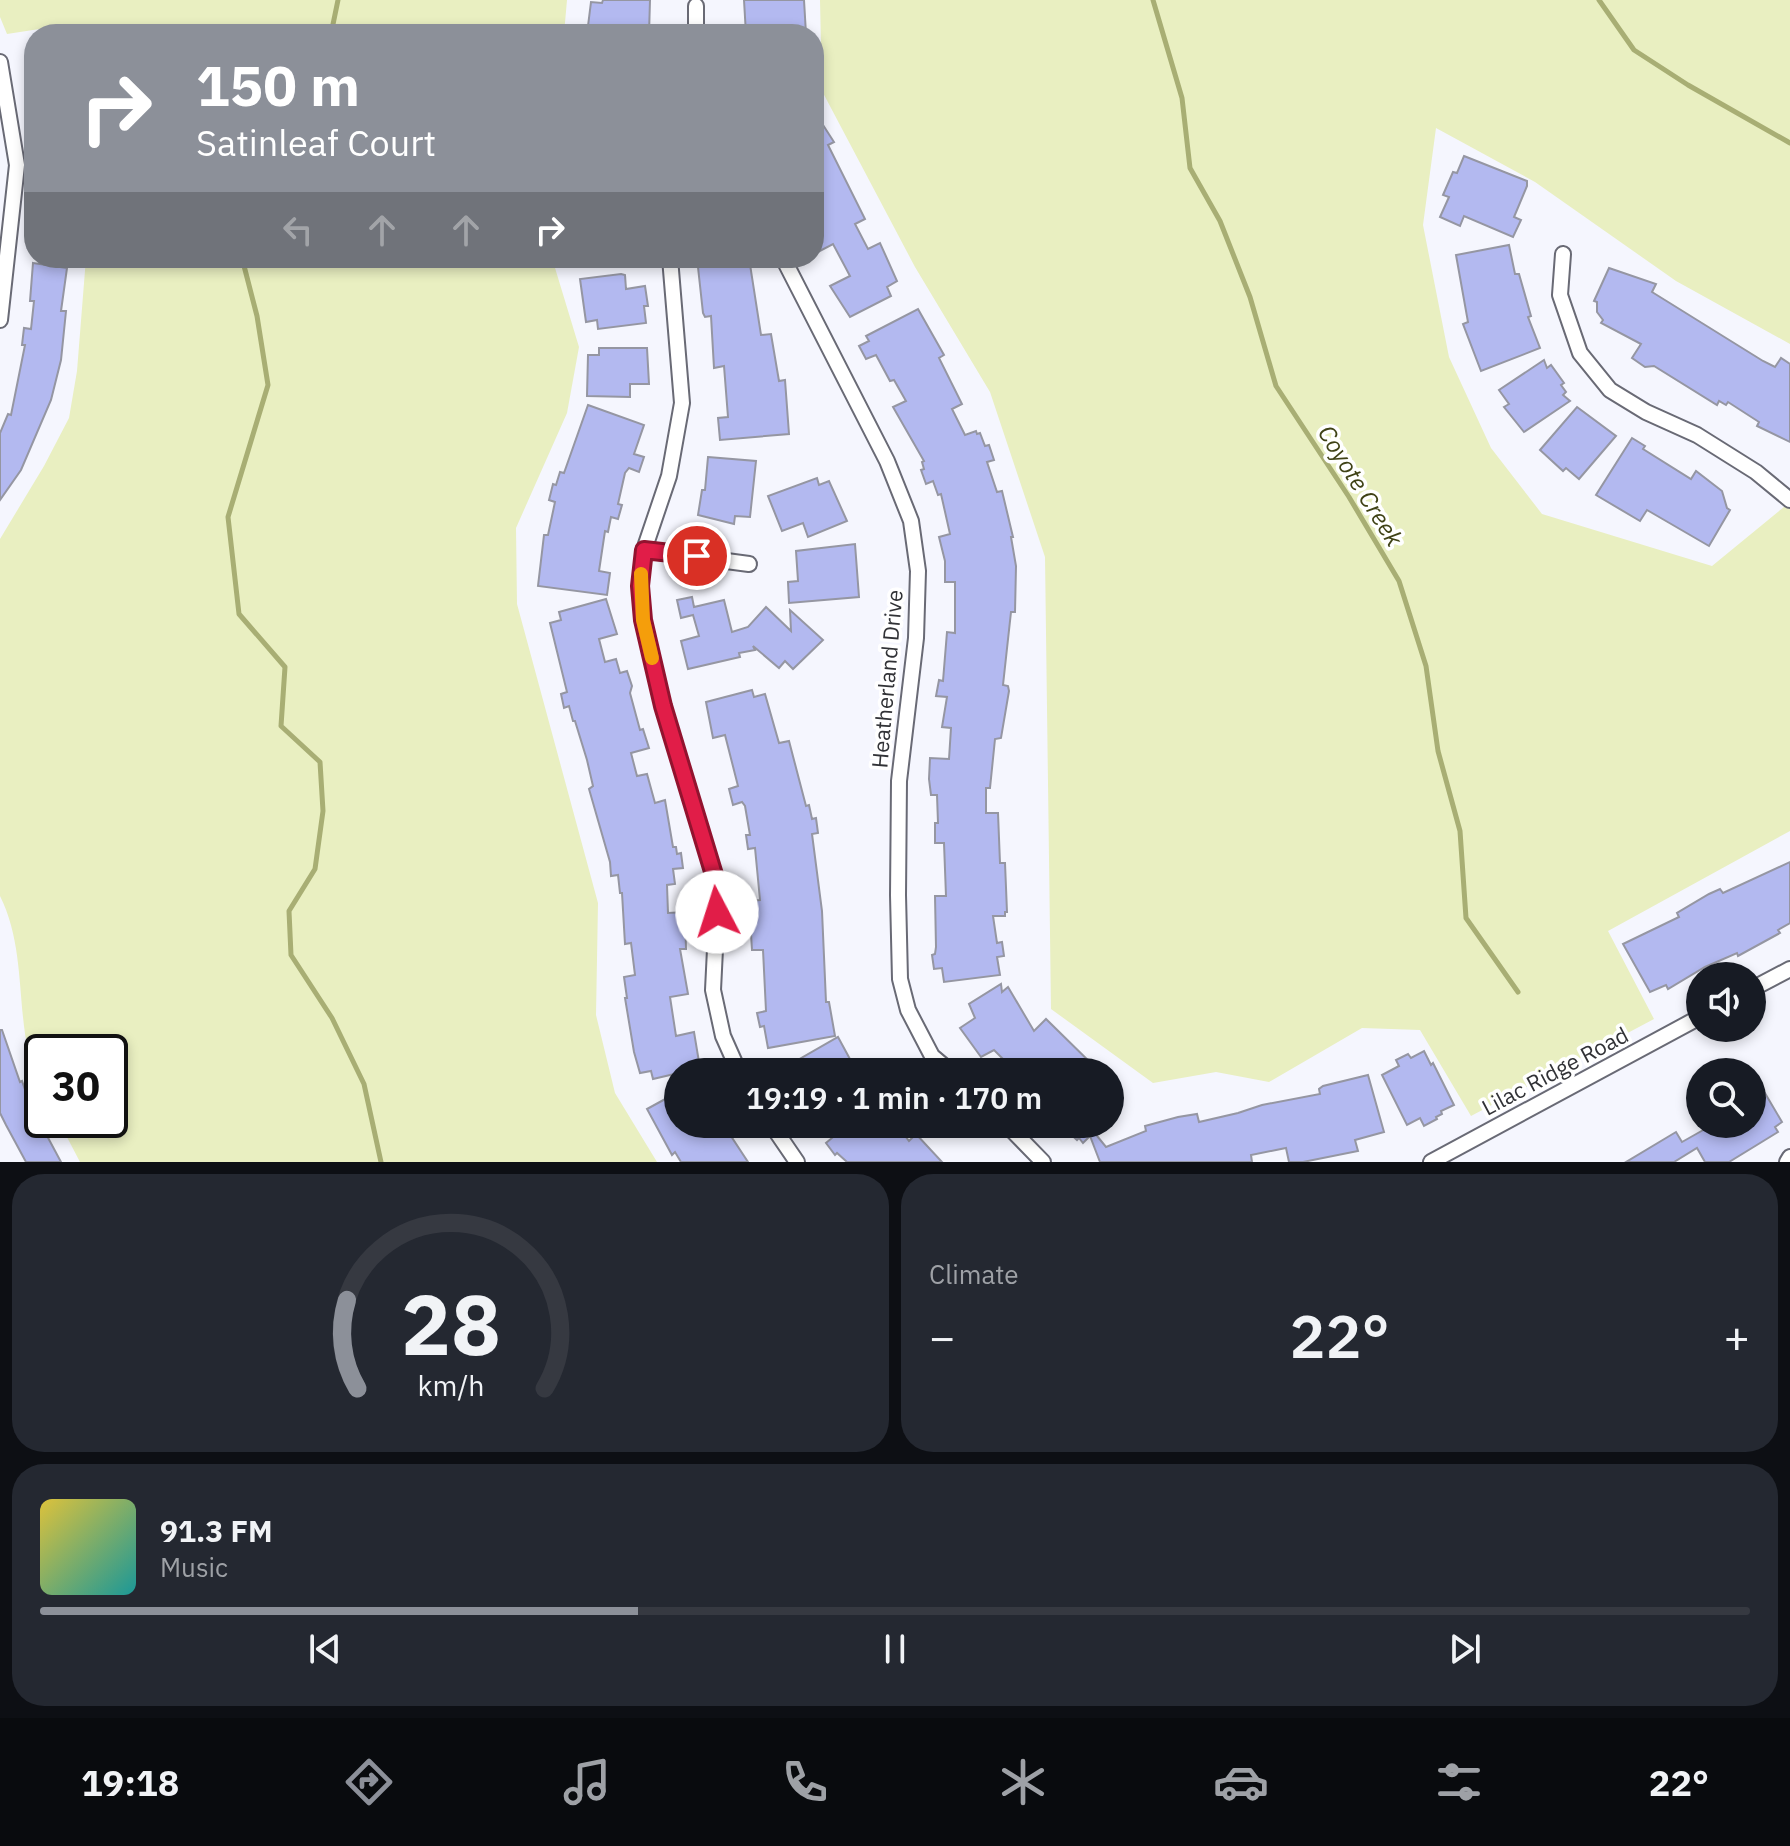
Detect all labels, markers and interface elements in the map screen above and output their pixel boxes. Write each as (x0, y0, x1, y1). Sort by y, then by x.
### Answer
text: 150 m (196, 49, 360, 121)
icon: right (64, 56, 168, 160)
text: Satinleaf Court (196, 119, 436, 166)
icon: left (276, 208, 320, 252)
icon: ahead (360, 208, 404, 252)
icon: ahead (444, 208, 488, 252)
icon: right (528, 208, 572, 252)
water label: Coyote Creek (1311, 419, 1411, 553)
pin (663, 522, 731, 590)
icon: arrive (675, 534, 719, 578)
street label: Heatherland Drive (864, 589, 909, 769)
position arrow (675, 870, 759, 954)
map controls (1686, 962, 1766, 1138)
button: sound (1686, 962, 1766, 1042)
street label: Lilac Ridge Road (1476, 1020, 1633, 1121)
speed limit sign: 30 (24, 1034, 128, 1138)
button: search (1686, 1058, 1766, 1138)
text: 19:19 · 1 min · 170 m (746, 1078, 1042, 1117)
text: Climate (929, 1257, 1019, 1291)
text: 28 (401, 1270, 500, 1378)
text: 22° (1289, 1296, 1390, 1375)
text: − (929, 1308, 955, 1365)
text: + (1724, 1308, 1750, 1365)
text: km/h (417, 1367, 484, 1404)
text: 91.3 FM (160, 1511, 273, 1550)
text: Music (160, 1550, 228, 1584)
icon: previous (303, 1627, 347, 1671)
icon: pause (873, 1627, 917, 1671)
icon: next (1443, 1627, 1487, 1671)
icon: directions (341, 1754, 397, 1810)
icon: music (559, 1754, 615, 1810)
icon: phone (777, 1754, 833, 1810)
icon: climate (995, 1754, 1051, 1810)
icon: car (1213, 1754, 1269, 1810)
icon: filters (1431, 1754, 1487, 1810)
text: 19:18 (81, 1759, 179, 1806)
text: 22° (1649, 1759, 1709, 1806)

